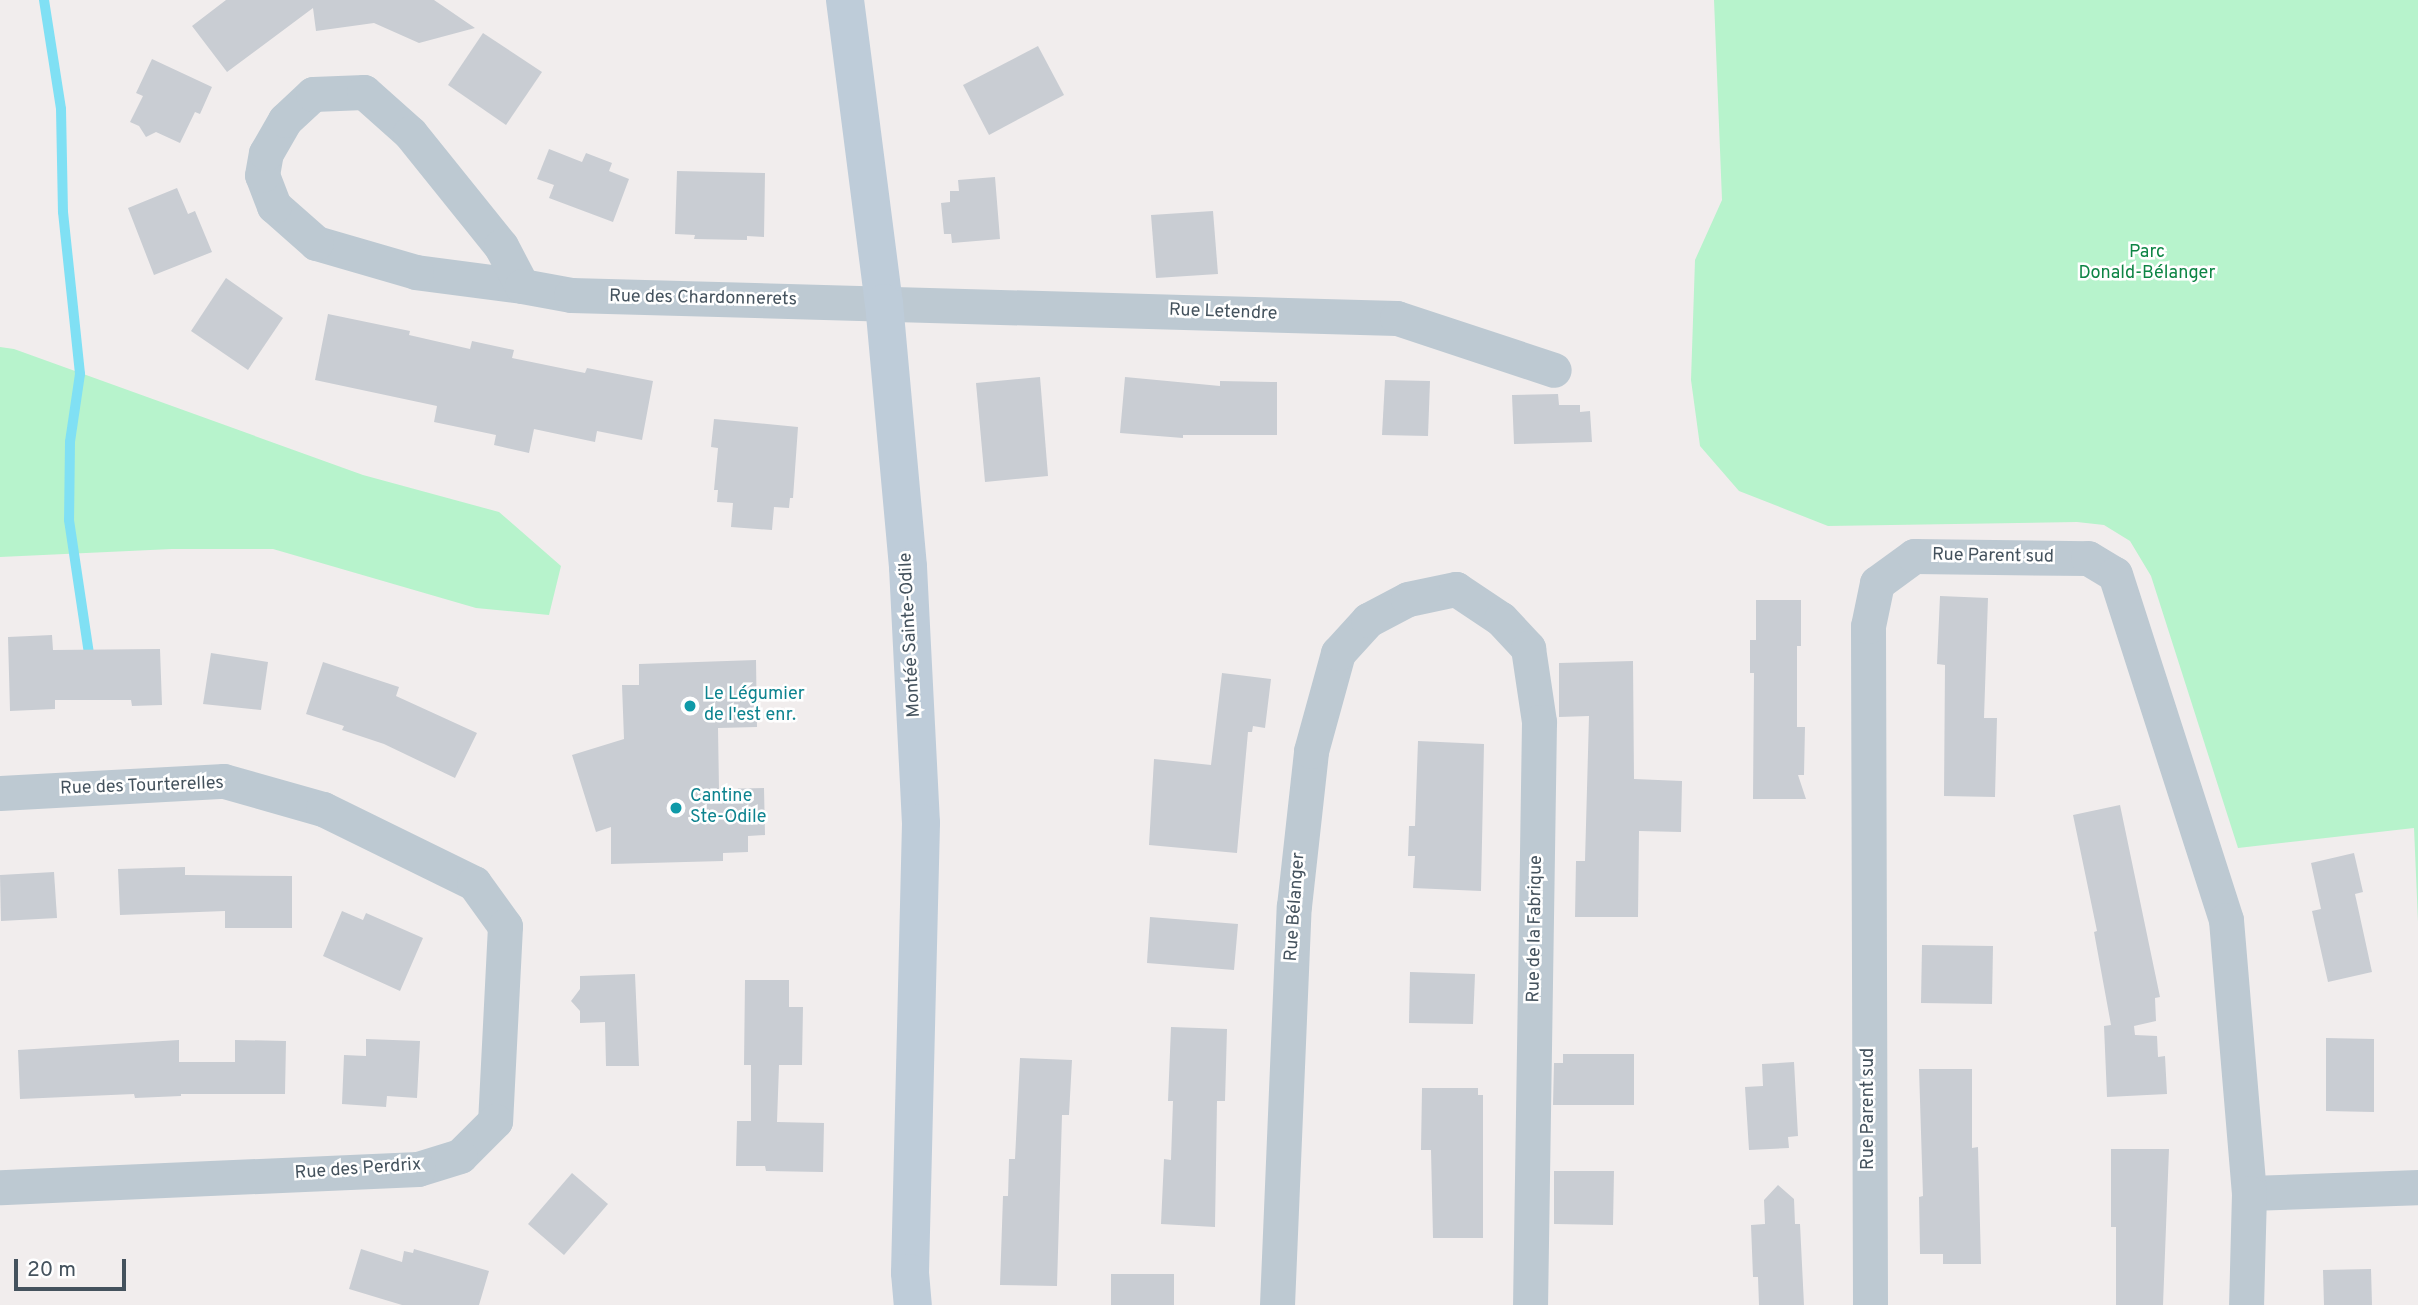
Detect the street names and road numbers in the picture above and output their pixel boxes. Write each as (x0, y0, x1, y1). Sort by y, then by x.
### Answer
street label: Rue des Chardonnerets (609, 287, 797, 311)
street label: Rue Letendre (1168, 300, 1278, 326)
street label: Rue Parent sud (1932, 545, 2054, 569)
street label: Montée Sainte-Odile (896, 552, 926, 718)
street label: Rue des Tourterelles (59, 773, 225, 801)
street label: Rue Bélanger (1281, 852, 1311, 962)
street label: Rue de la Fabrique (1524, 855, 1548, 1003)
street label: Rue Parent sud (1858, 1048, 1880, 1170)
street label: Rue des Perdrix (294, 1155, 422, 1185)

